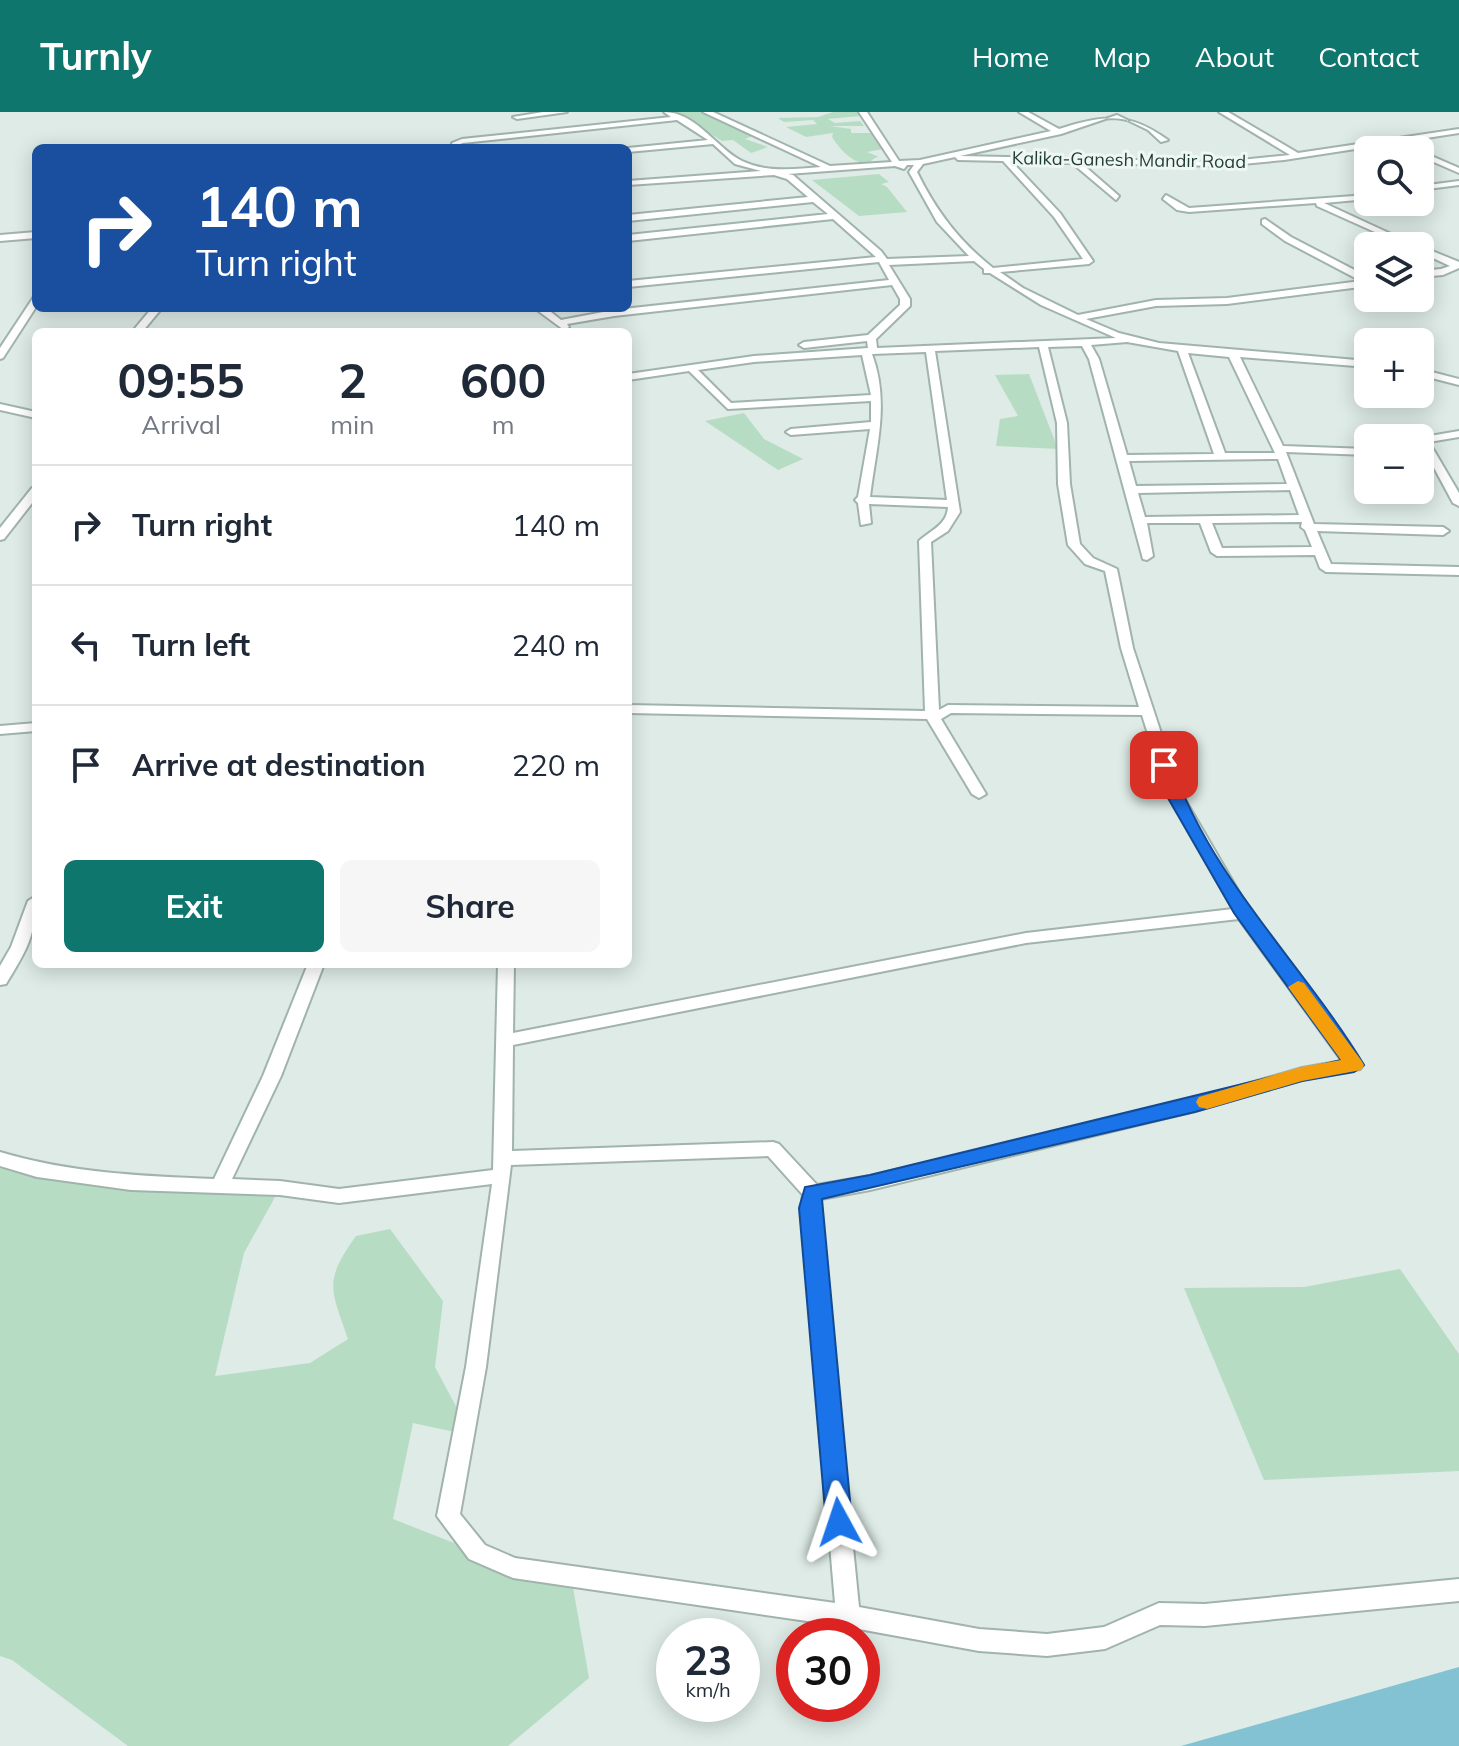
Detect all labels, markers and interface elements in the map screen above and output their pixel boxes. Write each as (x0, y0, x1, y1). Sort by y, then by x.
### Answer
text: Turnly (40, 32, 152, 80)
text: Home (972, 39, 1049, 74)
text: Map (1093, 39, 1151, 74)
text: About (1195, 39, 1274, 74)
text: Contact (1318, 39, 1419, 74)
map controls (1354, 136, 1434, 504)
button: search (1354, 136, 1434, 216)
street label: Kalika-Ganesh Mandir Road (1012, 146, 1246, 173)
text: 140 m (196, 171, 363, 241)
icon: right (64, 176, 168, 280)
button: layers (1354, 232, 1434, 312)
text: Turn right (196, 240, 357, 285)
button: + (1354, 328, 1434, 408)
text: 09:55 (118, 350, 245, 410)
text: 2 (338, 350, 367, 410)
text: 600 (460, 350, 546, 410)
text: Arrival (141, 408, 221, 441)
text: min (330, 408, 374, 441)
text: m (492, 408, 515, 441)
button: − (1354, 424, 1434, 504)
icon: right (64, 503, 108, 547)
text: Turn right (132, 506, 272, 544)
text: 140 m (512, 506, 600, 544)
icon: left (64, 623, 108, 667)
text: Turn left (132, 626, 250, 664)
text: 240 m (512, 626, 600, 664)
pin (1130, 731, 1198, 799)
icon: arrive (64, 743, 108, 787)
icon: arrive (1142, 743, 1186, 787)
text: Arrive at destination (132, 746, 426, 784)
text: 220 m (512, 746, 600, 784)
button: Exit (64, 860, 324, 952)
button: Share (340, 860, 600, 952)
position arrow (797, 1480, 881, 1564)
speed limit sign: 30 (776, 1618, 880, 1722)
text: 23 (684, 1635, 732, 1685)
text: km/h (685, 1677, 731, 1702)

